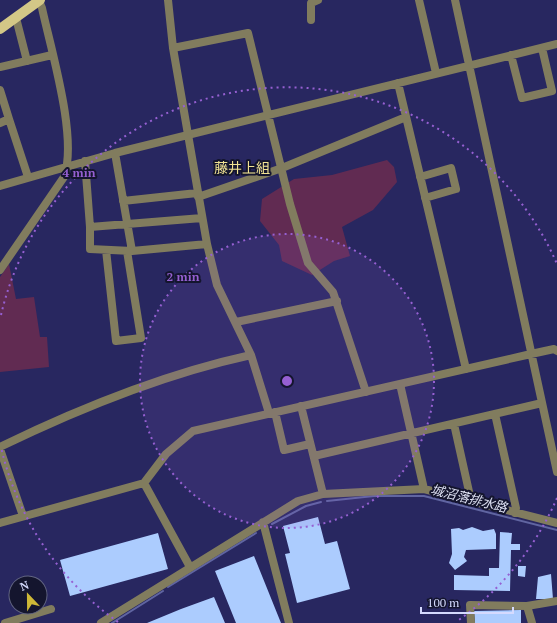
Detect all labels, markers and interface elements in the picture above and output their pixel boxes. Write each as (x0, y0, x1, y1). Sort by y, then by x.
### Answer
district label: 藤井上組 (214, 158, 270, 177)
text: 4 min (63, 165, 96, 180)
text: 2 min (167, 269, 200, 284)
centre of rings (280, 374, 294, 388)
water label: 城沼落排水路 (429, 480, 510, 516)
north arrow (8, 575, 48, 615)
text: N (18, 577, 31, 594)
scale bar (421, 589, 513, 615)
text: 100 m (427, 595, 460, 610)

